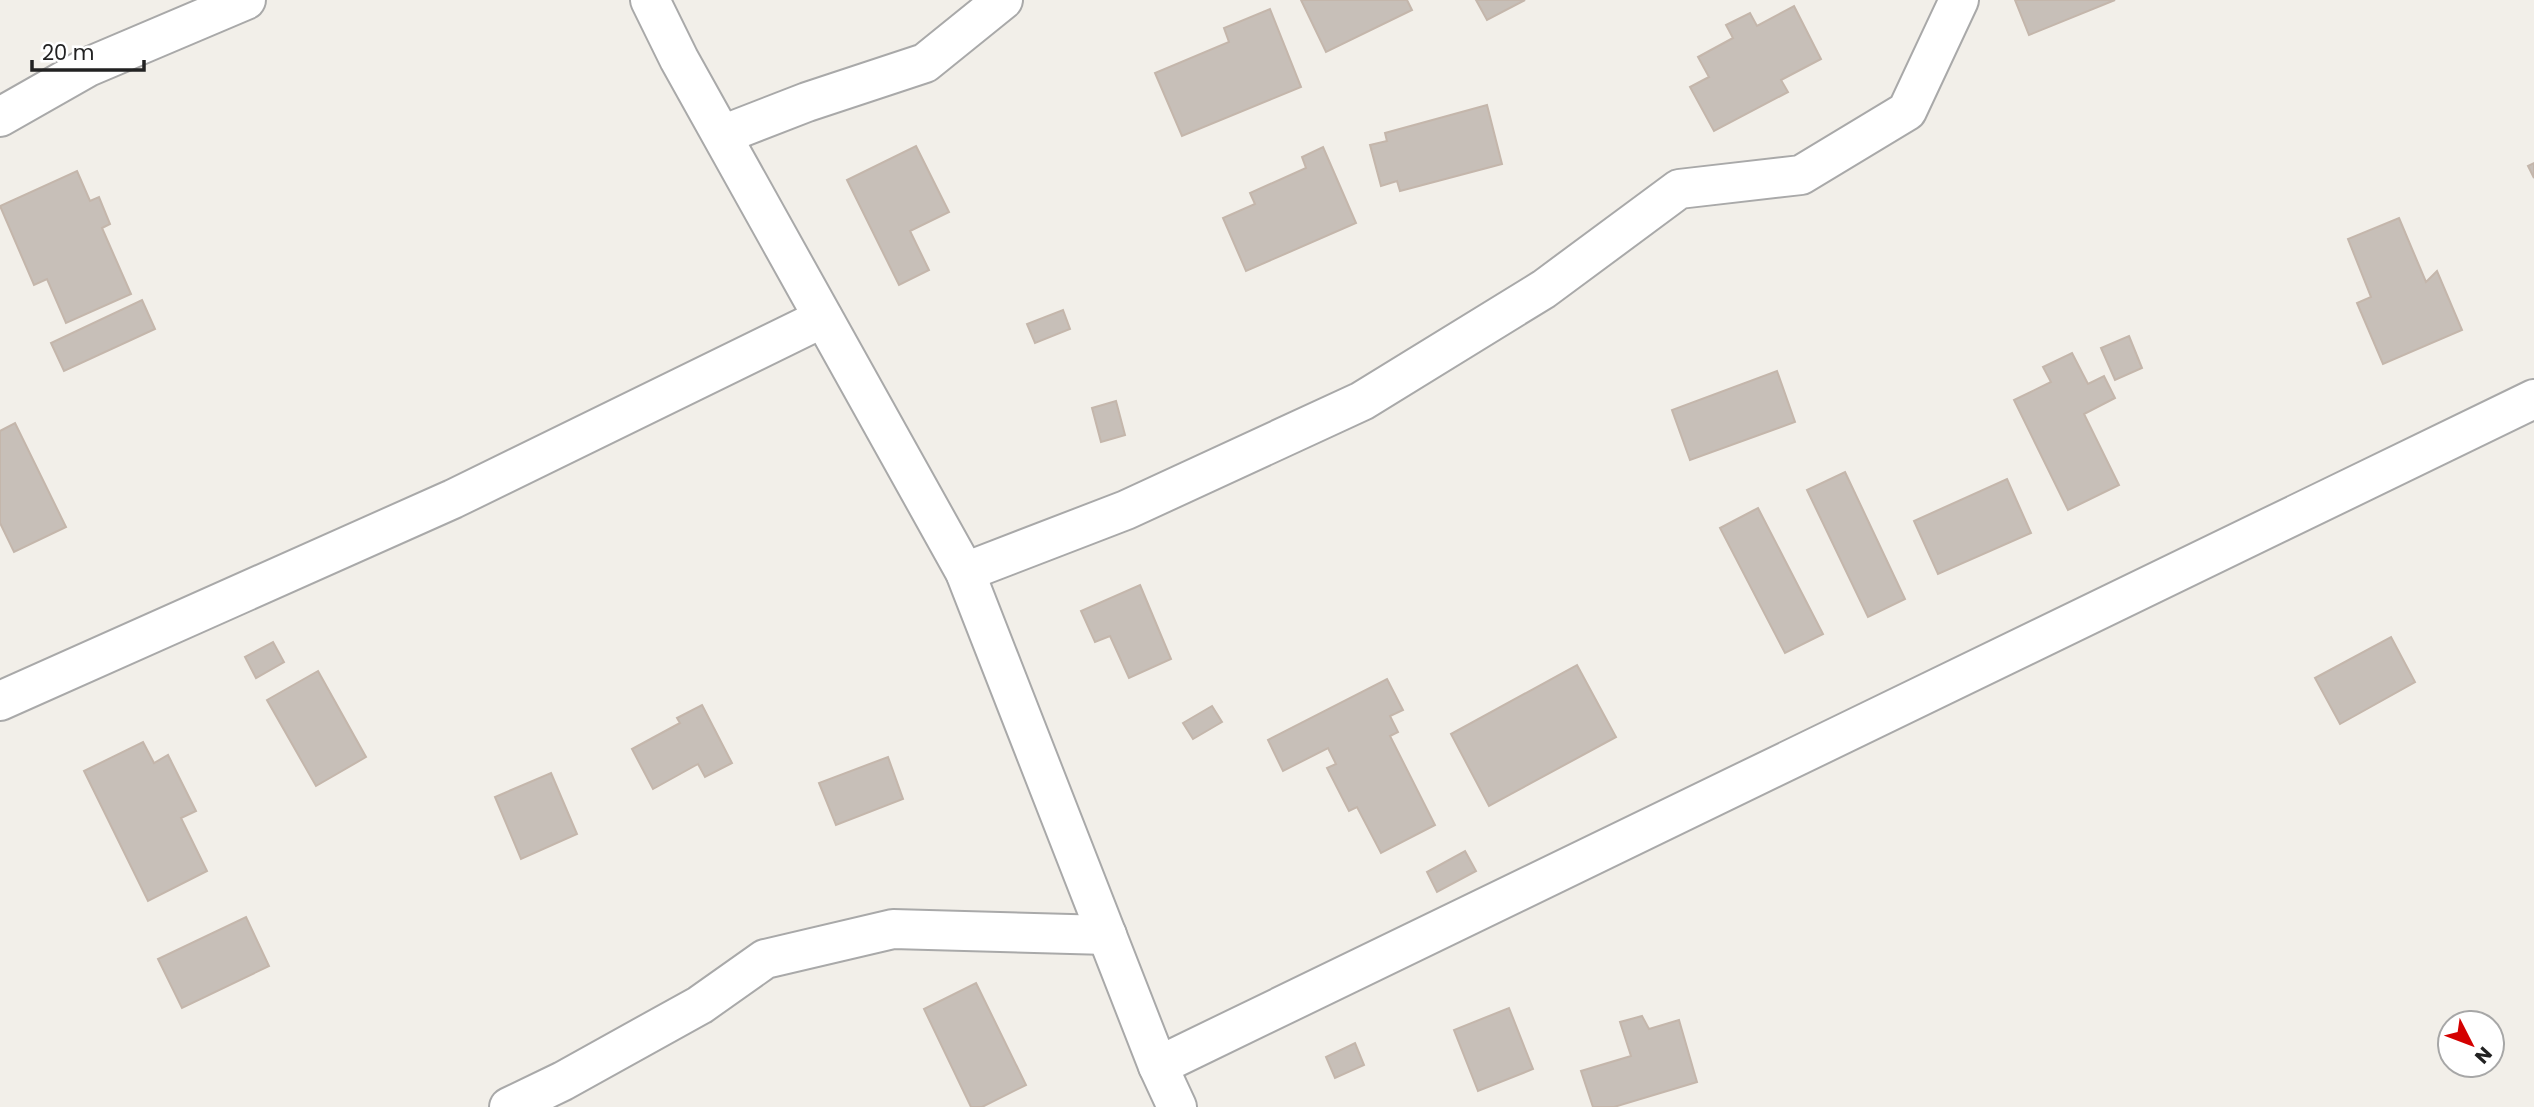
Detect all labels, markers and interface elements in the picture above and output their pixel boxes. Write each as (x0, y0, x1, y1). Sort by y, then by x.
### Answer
scale bar (32, 28, 144, 72)
text: 20 m (42, 38, 95, 67)
north arrow (2436, 1009, 2506, 1079)
text: N (2468, 1041, 2498, 1069)

